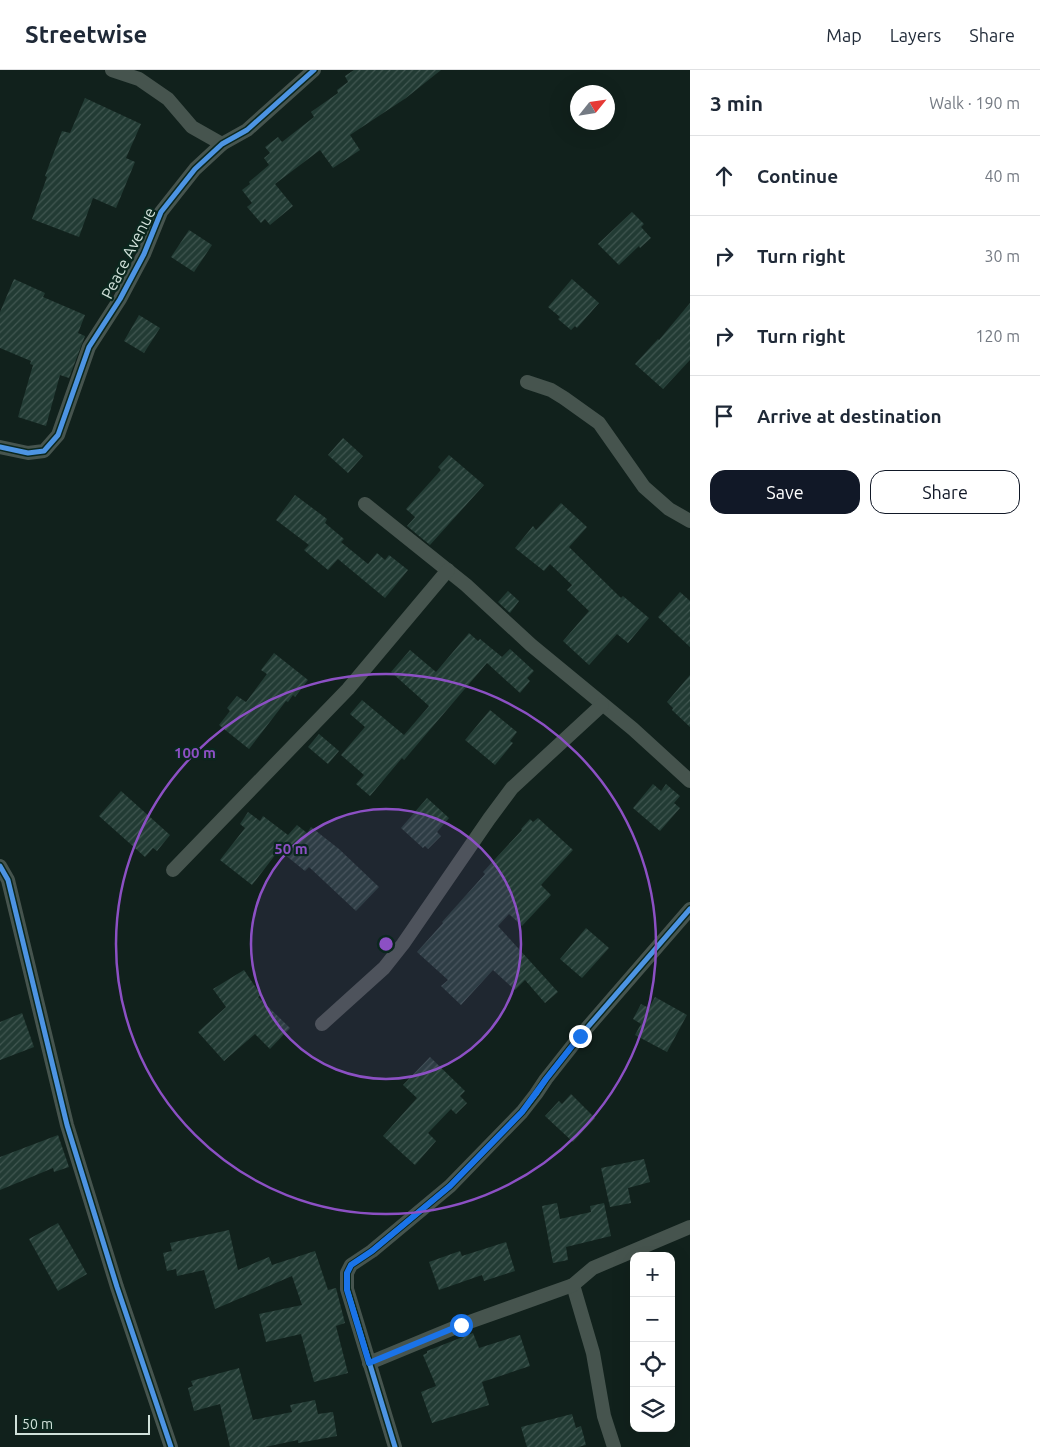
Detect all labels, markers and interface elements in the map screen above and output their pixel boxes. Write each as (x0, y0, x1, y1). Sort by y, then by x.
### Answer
text: Streetwise (25, 21, 147, 48)
text: Map (826, 25, 862, 45)
text: Layers (890, 25, 941, 45)
text: Share (969, 25, 1015, 45)
north arrow (570, 85, 615, 130)
text: 3 min (710, 91, 763, 115)
text: Walk · 190 m (929, 94, 1020, 112)
icon: ahead (710, 162, 738, 190)
text: Continue (757, 165, 838, 187)
text: 40 m (984, 167, 1020, 185)
street label: Peace Avenue (97, 204, 159, 302)
icon: right (710, 242, 738, 270)
text: Turn right (757, 245, 845, 267)
text: 30 m (984, 247, 1020, 265)
icon: right (710, 322, 738, 350)
text: Turn right (757, 325, 845, 347)
text: 120 m (975, 327, 1020, 345)
icon: arrive (710, 402, 738, 430)
text: Arrive at destination (757, 405, 942, 427)
button: Save (710, 470, 860, 514)
button: Share (870, 470, 1020, 514)
text: 100 m (174, 744, 216, 761)
text: 50 m (274, 840, 308, 857)
centre of rings (377, 935, 395, 953)
route end (569, 1025, 592, 1048)
map controls (630, 1252, 675, 1432)
button: + (630, 1252, 675, 1297)
button: − (630, 1297, 675, 1342)
route start (450, 1314, 473, 1337)
button: locate (630, 1342, 675, 1387)
button: layers (630, 1387, 675, 1432)
scale bar (15, 1412, 150, 1435)
text: 50 m (22, 1416, 53, 1432)

